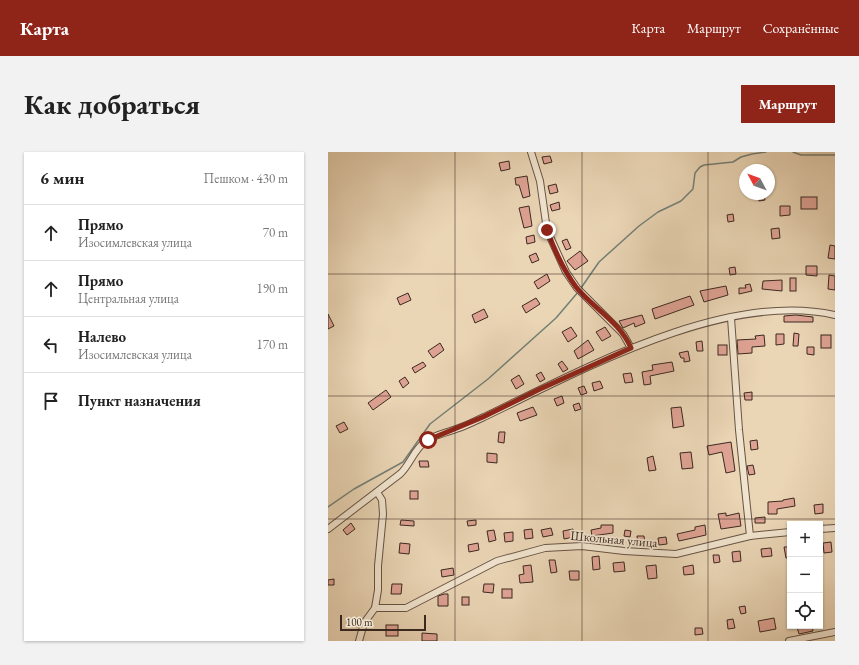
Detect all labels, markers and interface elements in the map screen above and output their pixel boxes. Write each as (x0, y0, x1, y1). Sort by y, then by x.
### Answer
text: Карта (20, 16, 69, 41)
text: Карта (632, 19, 665, 37)
text: Маршрут (687, 19, 741, 37)
text: Сохранённые (763, 19, 839, 37)
button: Маршрут (741, 85, 835, 123)
text: Как добраться (24, 86, 200, 122)
north arrow (739, 164, 775, 200)
text: 6 мин (40, 167, 84, 189)
text: Пешком · 430 m (204, 170, 288, 187)
text: Прямо (78, 215, 123, 234)
route end (538, 221, 556, 239)
icon: ahead (40, 222, 62, 244)
text: 70 m (263, 224, 288, 241)
text: Изосимлевская улица (78, 234, 192, 251)
text: Прямо (78, 271, 123, 290)
icon: ahead (40, 278, 62, 300)
text: 190 m (257, 280, 288, 297)
text: Центральная улица (78, 290, 179, 307)
text: Налево (78, 327, 126, 346)
icon: left (40, 334, 62, 356)
text: 170 m (257, 336, 288, 353)
text: Изосимлевская улица (78, 346, 192, 363)
icon: arrive (40, 390, 62, 412)
text: Пункт назначения (78, 391, 201, 410)
route start (419, 431, 437, 449)
map controls (787, 521, 823, 629)
button: + (787, 521, 823, 557)
street label: Школьная улица (570, 527, 659, 551)
button: − (787, 557, 823, 593)
button: locate (787, 593, 823, 629)
scale bar (340, 613, 426, 632)
text: 100 m (346, 615, 373, 629)

